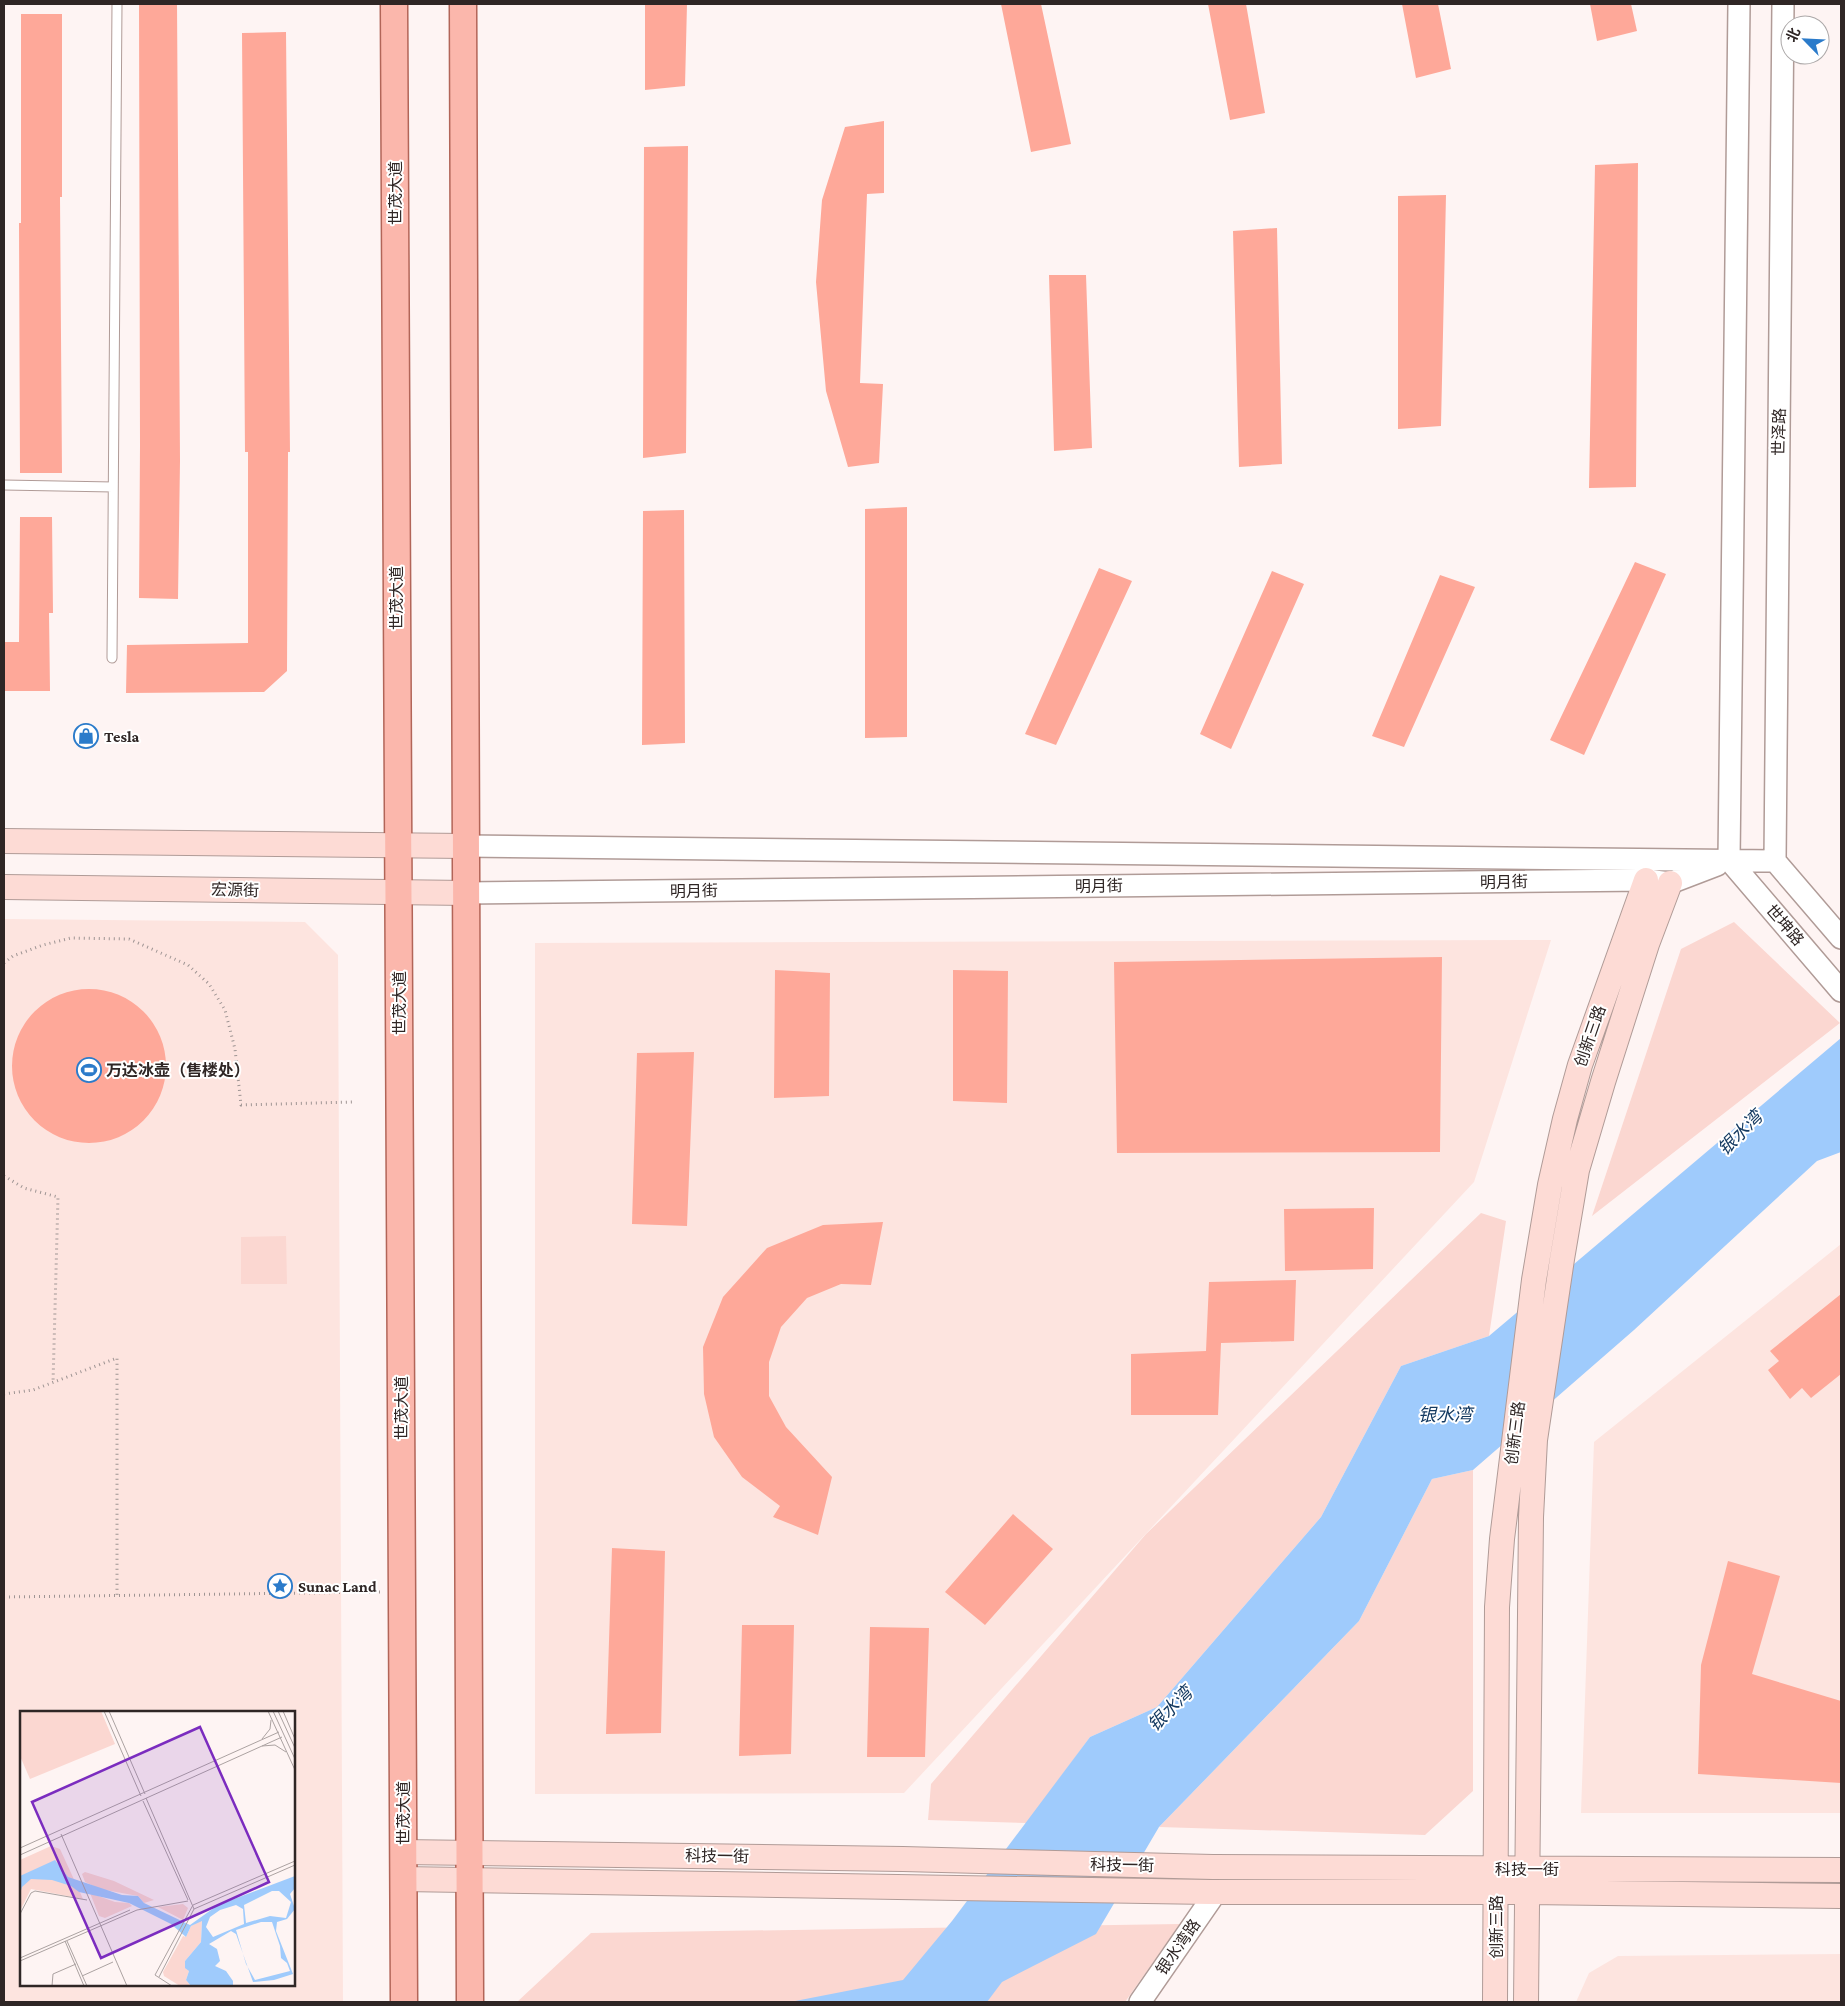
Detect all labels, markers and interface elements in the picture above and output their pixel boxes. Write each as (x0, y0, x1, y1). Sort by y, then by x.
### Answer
north arrow (1780, 15, 1830, 65)
text: 北 (1783, 25, 1803, 44)
street label: 世茂大道 (387, 161, 404, 225)
street label: 世泽路 (1770, 408, 1788, 456)
street label: 世茂大道 (388, 566, 405, 630)
shop icon: Tesla (73, 723, 99, 749)
place label: Tesla (104, 728, 140, 745)
street label: 明月街 (1480, 873, 1528, 891)
street label: 明月街 (1075, 877, 1123, 895)
street label: 宏源街 (211, 881, 259, 899)
street label: 明月街 (670, 882, 718, 900)
street label: 世坤路 (1763, 901, 1807, 949)
street label: 世茂大道 (391, 971, 408, 1035)
street label: 创新三路 (1572, 1003, 1608, 1069)
sports icon: 万达冰壶（售楼处） (76, 1057, 102, 1083)
place label: 万达冰壶（售楼处） (106, 1062, 250, 1079)
water label: 银水湾 (1714, 1105, 1768, 1159)
street label: 世茂大道 (393, 1376, 410, 1440)
street label: 创新三路 (1503, 1400, 1527, 1466)
water label: 银水湾 (1418, 1405, 1475, 1425)
place icon: Sunac Land (267, 1573, 293, 1599)
place label: Sunac Land (298, 1578, 377, 1595)
water label: 银水湾 (1144, 1681, 1198, 1735)
inset map (20, 1711, 295, 1986)
street label: 世茂大道 (395, 1781, 412, 1845)
street label: 科技一街 (685, 1847, 749, 1865)
street label: 科技一街 (1090, 1856, 1154, 1874)
street label: 科技一街 (1495, 1861, 1559, 1878)
street label: 创新三路 (1488, 1895, 1505, 1959)
street label: 银水湾路 (1153, 1916, 1203, 1978)

